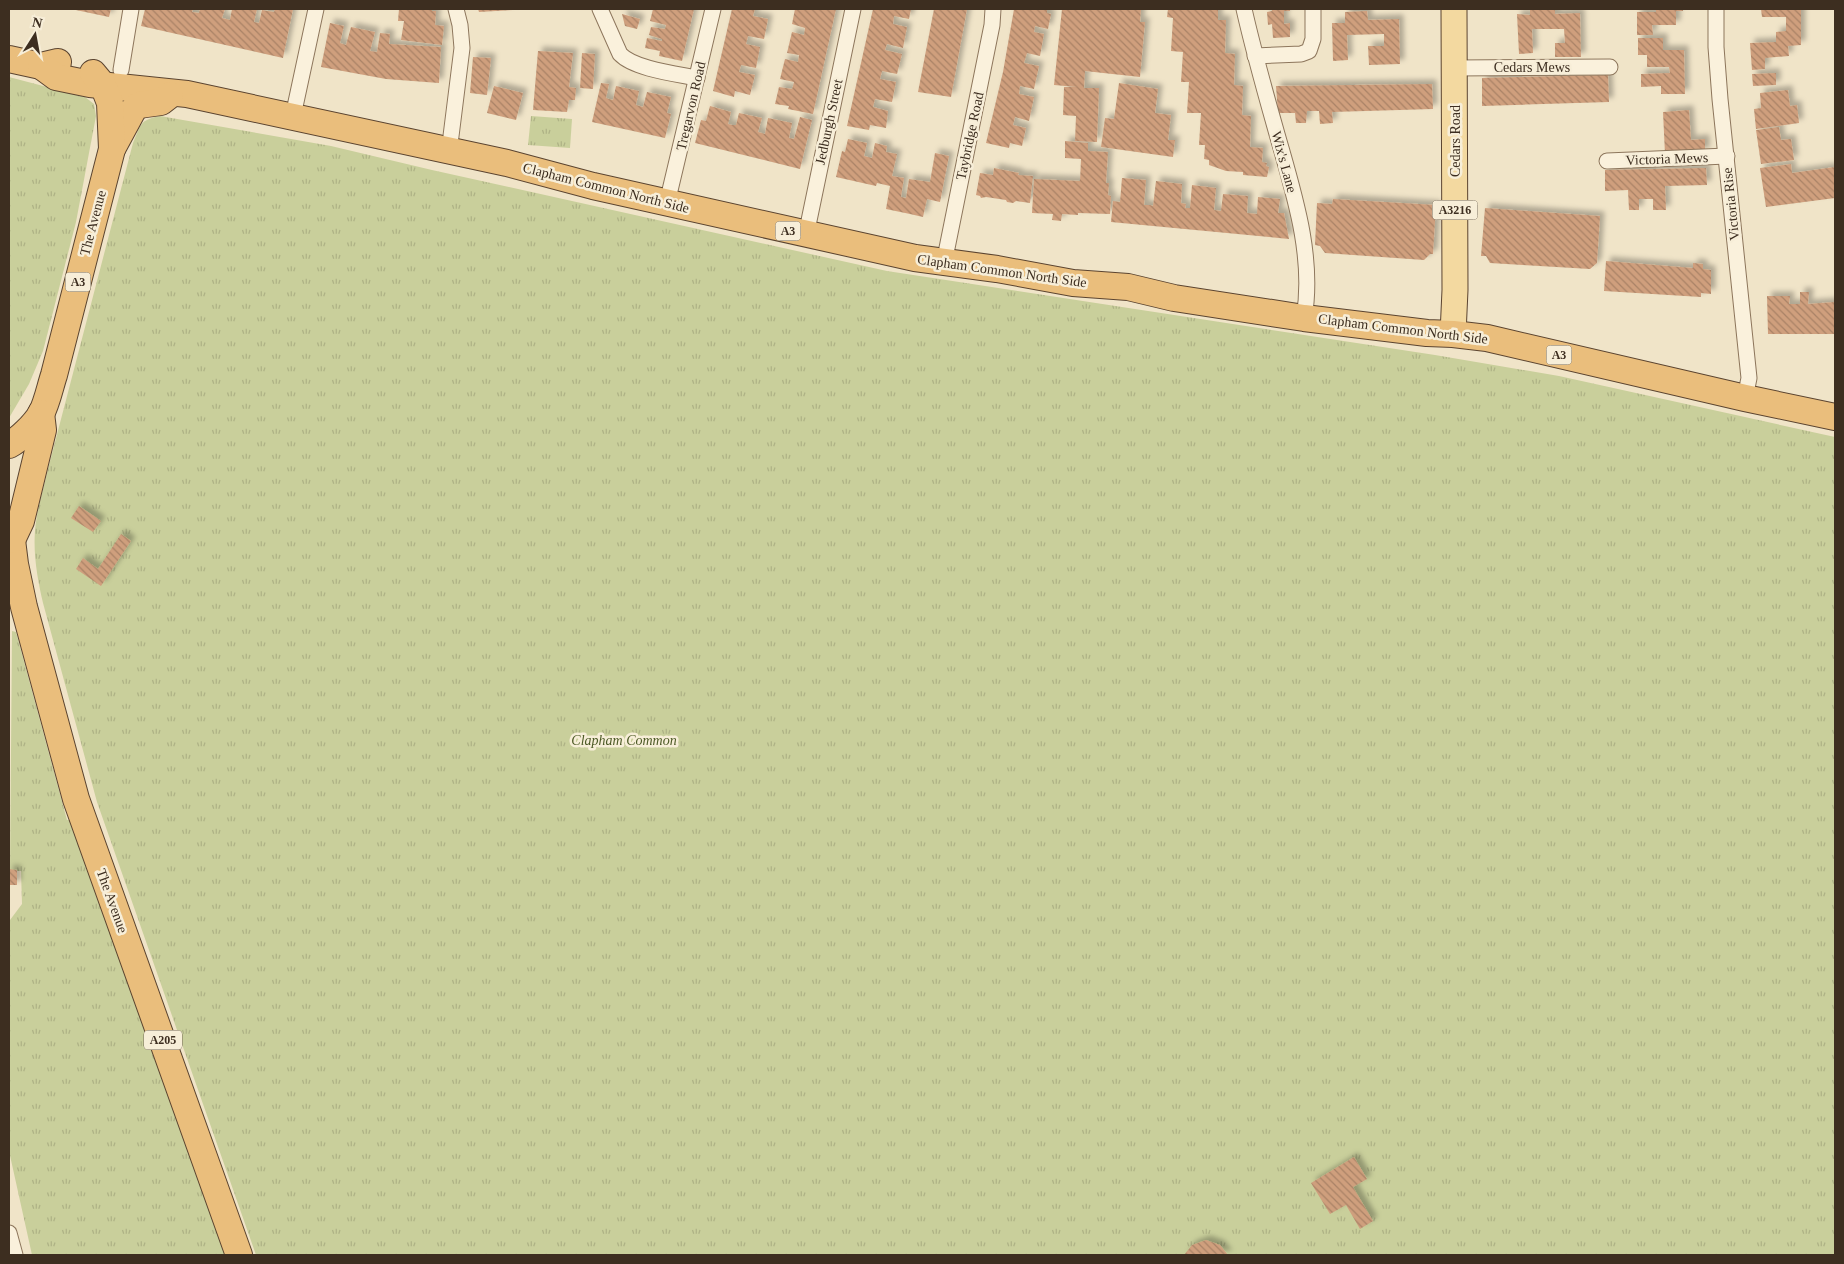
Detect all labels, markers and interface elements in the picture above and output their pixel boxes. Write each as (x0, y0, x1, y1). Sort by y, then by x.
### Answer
north arrow (10, 10, 60, 60)
text: N (31, 14, 44, 31)
street label: Tregarvon Road (673, 60, 709, 152)
street label: Cedars Mews (1494, 60, 1570, 75)
street label: Jedburgh Street (813, 78, 845, 166)
street label: Taybridge Road (953, 91, 987, 181)
street label: Cedars Road (1448, 105, 1463, 177)
street label: Wix's Lane (1269, 130, 1299, 194)
street label: Victoria Mews (1625, 150, 1709, 168)
street label: Clapham Common North Side (521, 160, 691, 216)
street label: Victoria Rise (1720, 167, 1742, 241)
street label: The Avenue (77, 189, 109, 257)
road number: A3216 (1432, 200, 1478, 220)
road number: A3 (776, 222, 800, 240)
street label: Clapham Common North Side (916, 252, 1088, 290)
road number: A3 (66, 272, 90, 292)
street label: Clapham Common North Side (1317, 311, 1489, 347)
road number: A3 (1546, 346, 1572, 364)
park label: Clapham Common (571, 733, 677, 748)
street label: The Avenue (93, 867, 131, 935)
road number: A205 (144, 1030, 182, 1050)

